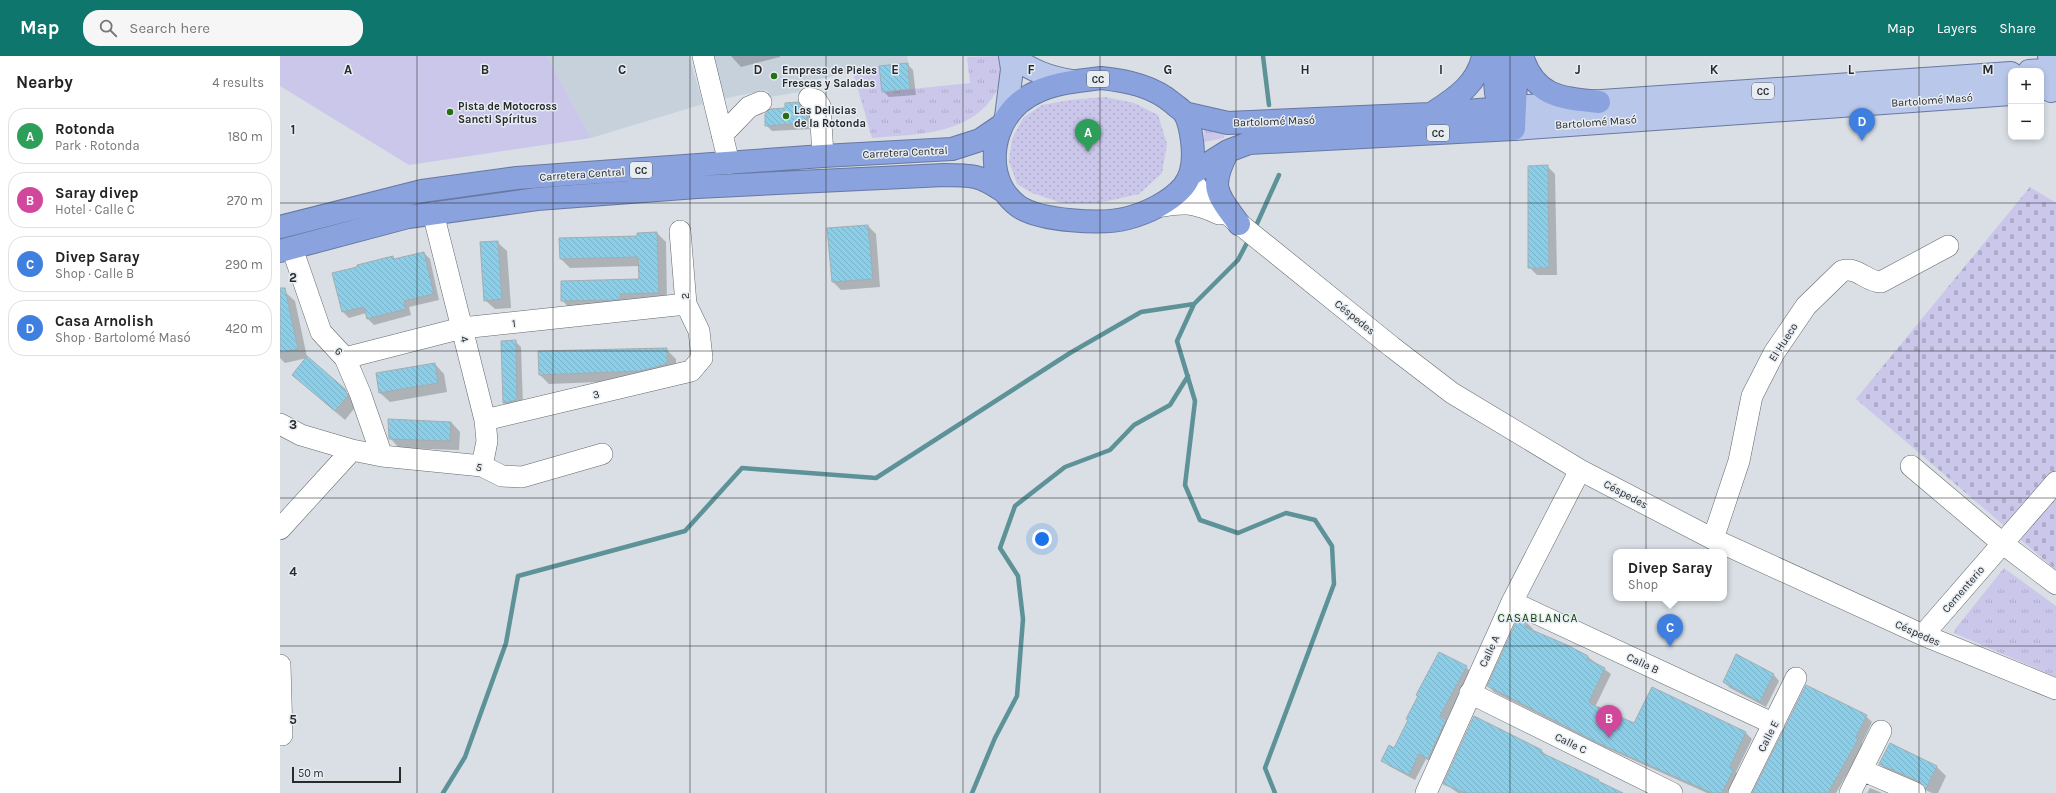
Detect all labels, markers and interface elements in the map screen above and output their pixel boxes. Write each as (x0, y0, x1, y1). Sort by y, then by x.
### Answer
search box (83, 10, 363, 46)
text: Map (20, 17, 59, 39)
icon: search (97, 17, 119, 39)
text: Search here (129, 19, 210, 37)
text: Map (1887, 20, 1915, 37)
text: Layers (1937, 20, 1977, 37)
text: Share (1999, 20, 2036, 37)
text: A (344, 62, 352, 77)
text: B (481, 62, 489, 77)
text: C (618, 62, 626, 77)
text: D (754, 62, 763, 77)
text: E (891, 62, 899, 77)
text: F (1027, 62, 1035, 77)
text: G (1164, 62, 1172, 77)
text: H (1300, 62, 1310, 77)
text: I (1439, 62, 1443, 77)
text: J (1575, 62, 1581, 77)
text: K (1710, 62, 1719, 77)
text: L (1848, 62, 1855, 77)
text: M (1982, 62, 1994, 77)
place label: Empresa de Pieles Frescas y Saladas (782, 64, 877, 90)
map controls (2008, 68, 2044, 140)
button: + (2008, 68, 2044, 104)
marker: Empresa de Pieles Frescas y Saladas (769, 71, 779, 81)
road number: CC (1087, 71, 1109, 87)
text: Nearby (16, 72, 73, 92)
text: 4 results (212, 75, 264, 90)
road number: CC (1752, 83, 1774, 99)
street label: Bartolomé Masó (1891, 91, 1973, 110)
place label: Pista de Motocross Sancti Spíritus (458, 100, 557, 126)
place label: Las Delicias de la Rotonda (794, 104, 866, 130)
button: − (2008, 104, 2044, 140)
marker: Pista de Motocross Sancti Spíritus (445, 107, 455, 117)
pin: D (1849, 108, 1875, 141)
marker: Las Delicias de la Rotonda (781, 111, 791, 121)
street label: Bartolomé Masó (1555, 113, 1637, 132)
street label: Bartolomé Masó (1233, 114, 1315, 129)
pin: A (1075, 119, 1101, 152)
text: Rotonda (55, 120, 115, 138)
text: 1 (291, 122, 295, 137)
road number: CC (1427, 125, 1449, 141)
text: A (26, 129, 34, 144)
text: 180 m (228, 129, 263, 144)
text: Park · Rotonda (55, 138, 140, 153)
street label: Carretera Central (862, 144, 948, 161)
road number: CC (630, 162, 652, 178)
street label: Carretera Central (539, 165, 625, 184)
text: Saray divep (55, 184, 138, 202)
text: B (26, 193, 34, 208)
text: 270 m (226, 193, 263, 208)
text: Hotel · Calle C (55, 202, 135, 217)
text: Divep Saray (55, 248, 139, 266)
text: C (26, 257, 34, 272)
text: 290 m (225, 257, 263, 272)
text: Shop · Calle B (55, 266, 134, 281)
text: 2 (289, 270, 297, 285)
street label: 2 (679, 292, 692, 300)
street label: Céspedes (1332, 297, 1378, 338)
text: Casa Arnolish (55, 312, 154, 330)
street label: 1 (512, 317, 517, 330)
text: D (26, 321, 34, 336)
text: 420 m (225, 321, 263, 336)
street label: El Hueco (1766, 321, 1801, 364)
text: Shop · Bartolomé Masó (55, 330, 191, 345)
street label: 4 (457, 335, 472, 344)
street label: 6 (332, 345, 346, 358)
street label: 3 (591, 387, 601, 402)
text: 3 (289, 417, 297, 432)
street label: 5 (475, 460, 483, 474)
street label: Céspedes (1601, 477, 1650, 512)
your location (1032, 529, 1052, 549)
popup (1613, 549, 1727, 601)
text: Divep Saray (1628, 559, 1712, 577)
street label: Cementerio (1939, 563, 1987, 615)
text: 4 (289, 564, 297, 579)
text: Shop (1628, 577, 1658, 592)
district label: CASABLANCA (1498, 611, 1578, 625)
pin: C (1657, 614, 1683, 647)
street label: Céspedes (1893, 618, 1943, 649)
street label: Calle A (1476, 633, 1503, 669)
street label: Calle B (1625, 650, 1661, 677)
pin: B (1596, 705, 1622, 738)
text: 5 (289, 712, 297, 727)
street label: Calle E (1755, 718, 1782, 754)
street label: Calle C (1553, 730, 1589, 757)
scale bar (292, 765, 401, 784)
text: 50 m (298, 767, 324, 780)

